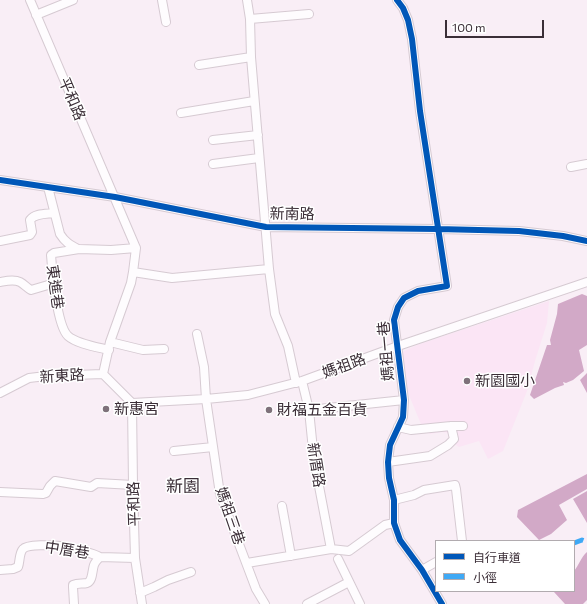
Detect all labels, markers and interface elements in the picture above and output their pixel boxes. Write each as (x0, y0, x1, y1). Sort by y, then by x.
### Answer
scale bar (447, 12, 546, 38)
text: 100 m (452, 20, 486, 34)
street label: 平和路 (55, 75, 89, 123)
street label: 新南路 (269, 205, 315, 223)
street label: 東進巷 (43, 263, 67, 311)
street label: 媽祖一巷 (374, 320, 398, 382)
street label: 媽祖路 (320, 350, 368, 382)
street label: 新東路 (39, 366, 85, 386)
place label: 新園國小 (475, 372, 535, 390)
marker: 新園國小 (462, 376, 472, 386)
place label: 新惠宮 (114, 400, 159, 418)
place label: 財福五金百貨 (277, 401, 367, 419)
marker: 新惠宮 (101, 404, 111, 414)
marker: 財福五金百貨 (264, 405, 274, 415)
street label: 新厝路 (304, 441, 328, 489)
district label: 新園 (166, 476, 200, 496)
street label: 平和路 (124, 481, 144, 527)
street label: 媽祖三巷 (212, 485, 248, 547)
street label: 中厝巷 (43, 538, 91, 562)
legend (435, 540, 575, 592)
text: 自行車道 (473, 550, 521, 564)
text: 小徑 (473, 570, 497, 584)

